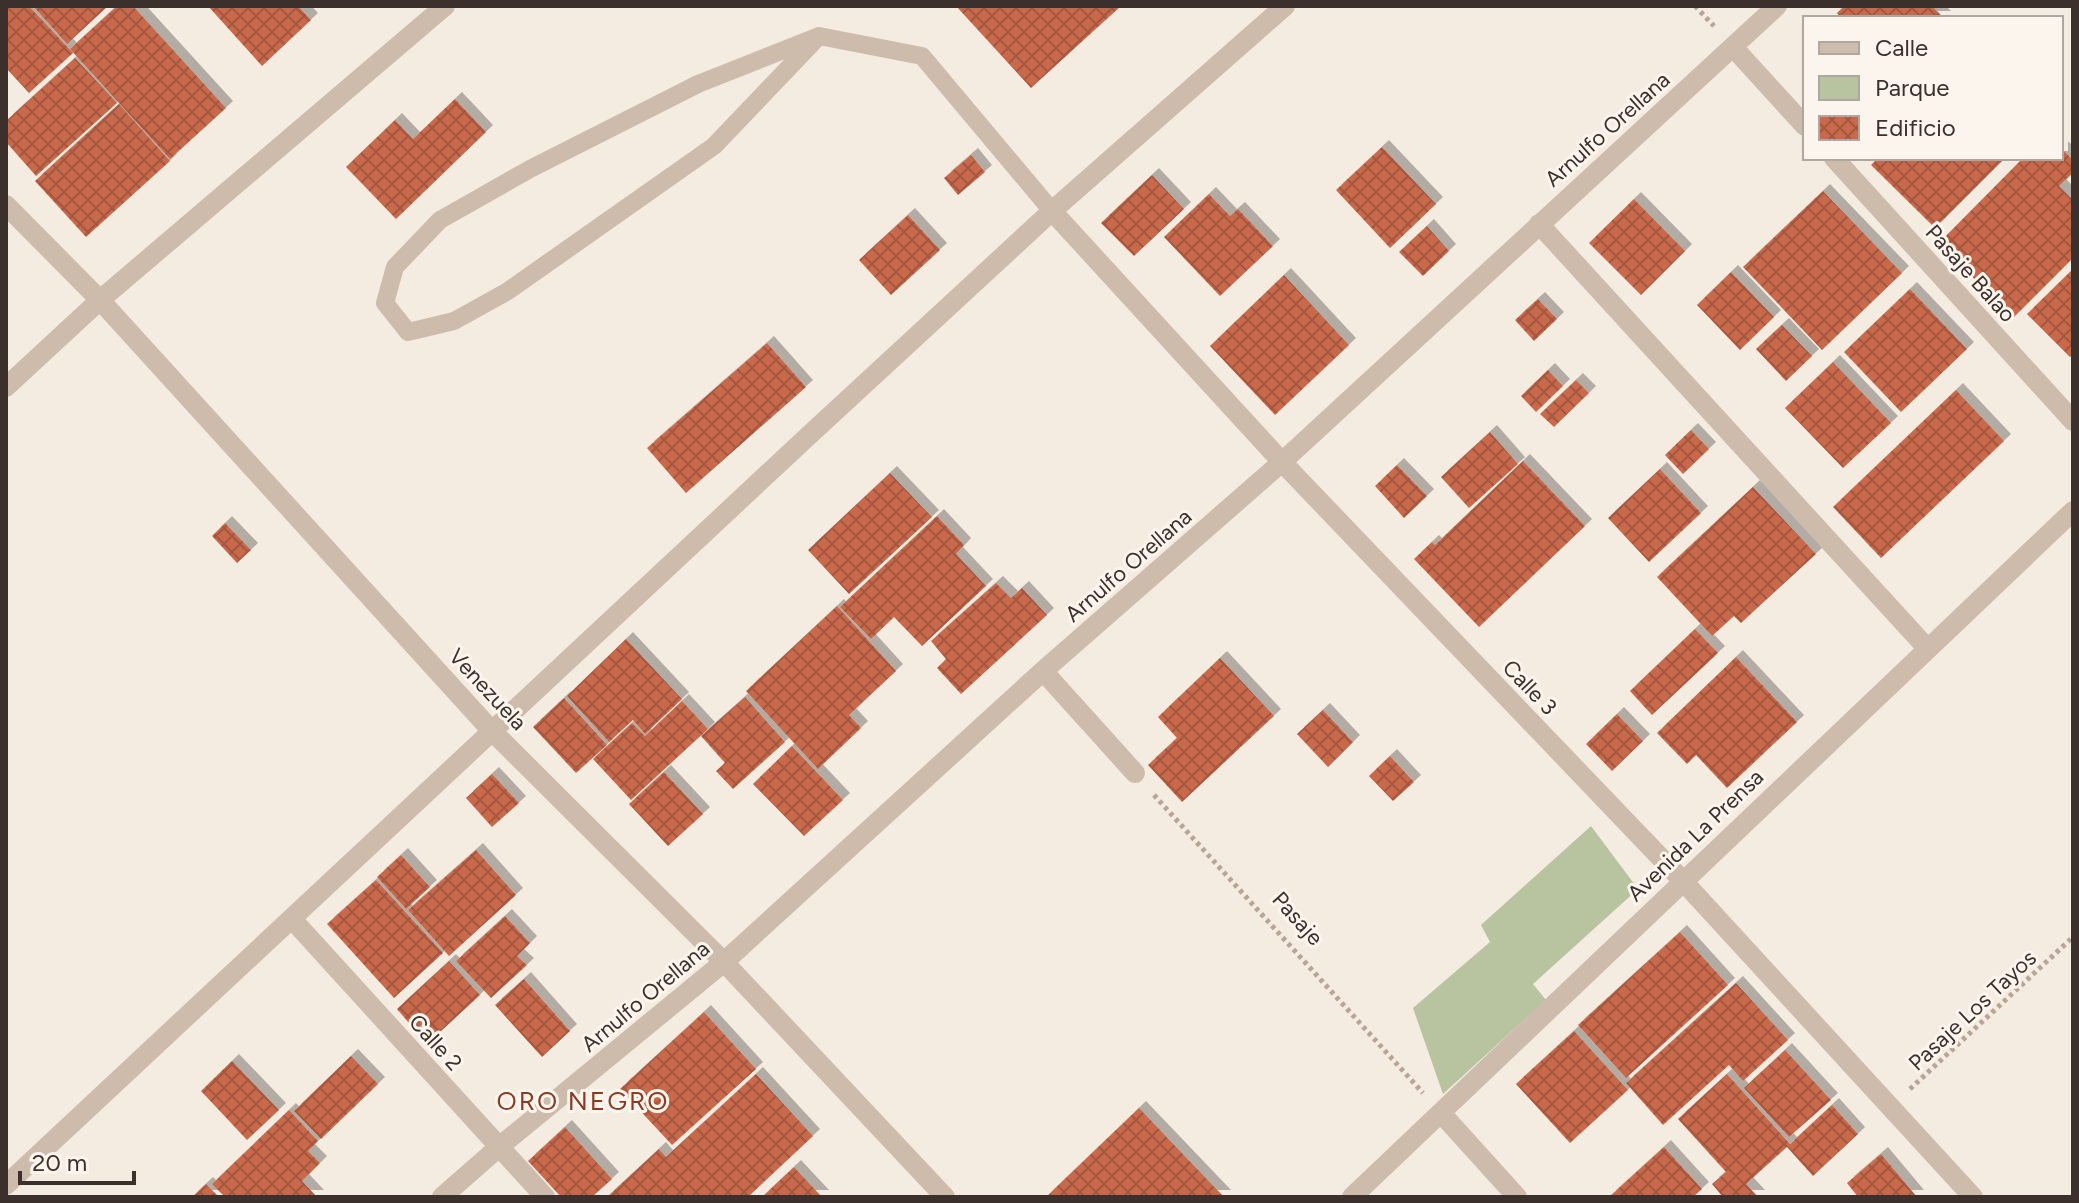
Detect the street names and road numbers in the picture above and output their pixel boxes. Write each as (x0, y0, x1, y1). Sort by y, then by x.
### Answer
street label: Arnulfo Orellana (1539, 66, 1675, 193)
street label: Pasaje Balao (1920, 219, 2021, 328)
street label: Arnulfo Orellana (1060, 503, 1197, 628)
street label: Venezuela (443, 643, 532, 736)
street label: Calle 3 (1497, 654, 1562, 721)
street label: Avenida La Prensa (1622, 764, 1769, 907)
street label: Pasaje (1266, 886, 1329, 951)
street label: Arnulfo Orellana (576, 935, 715, 1058)
street label: Pasaje Los Tayos (1903, 944, 2042, 1076)
street label: Calle 2 (403, 1009, 468, 1076)

